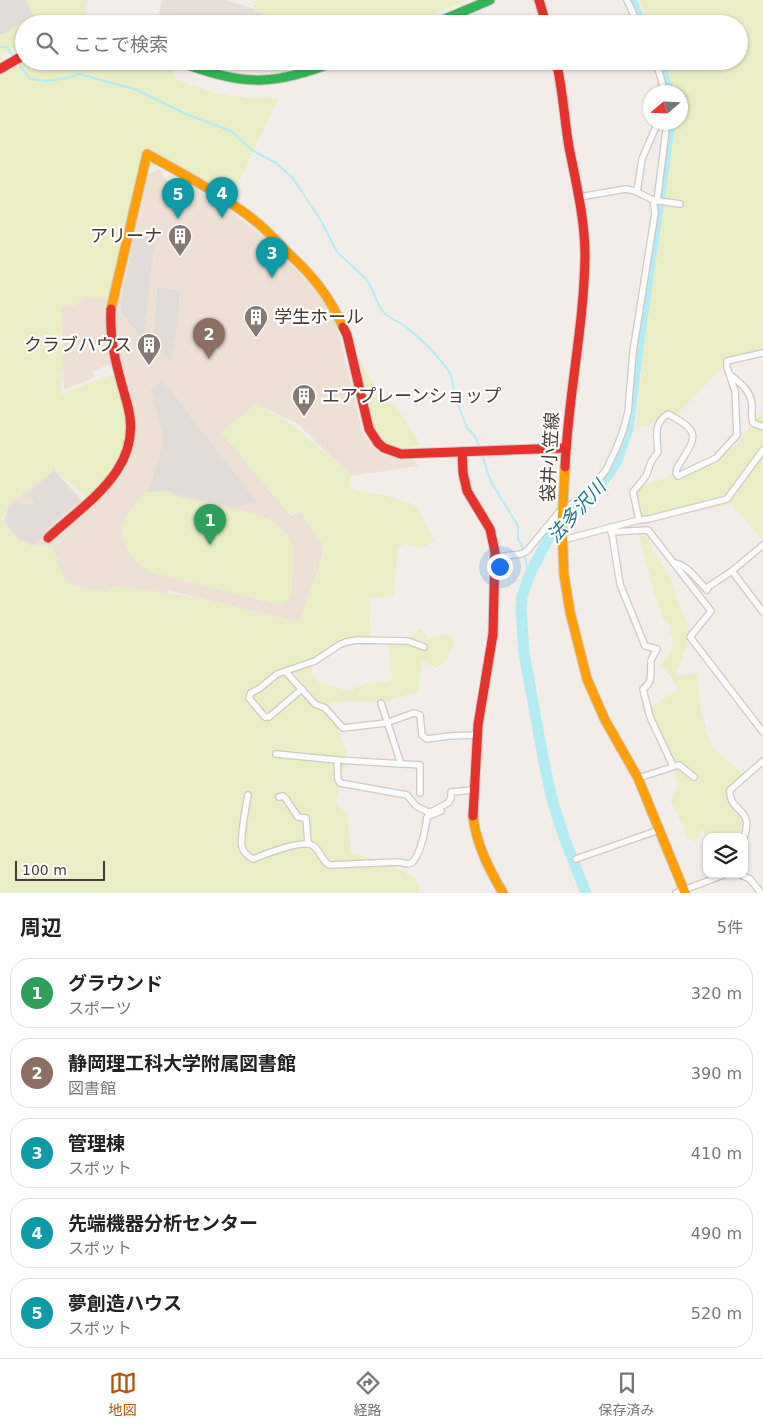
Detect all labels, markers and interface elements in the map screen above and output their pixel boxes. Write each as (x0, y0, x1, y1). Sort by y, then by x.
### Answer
search box (15, 15, 748, 70)
icon: search (33, 29, 61, 57)
text: ここで検索 (73, 33, 168, 55)
north arrow (643, 85, 688, 130)
pin: 4 (206, 177, 238, 218)
pin: 5 (162, 178, 194, 219)
building icon: アリーナ (167, 223, 193, 257)
place label: アリーナ (90, 225, 162, 246)
pin: 3 (256, 237, 288, 278)
building icon: 学生ホール (243, 304, 269, 338)
place label: 学生ホール (274, 306, 364, 327)
pin: 2 (193, 318, 225, 359)
building icon: クラブハウス (136, 332, 162, 366)
place label: クラブハウス (24, 334, 132, 355)
building icon: エアプレーンショップ (291, 383, 317, 417)
place label: エアプレーンショップ (322, 385, 501, 406)
street label: 袋井小笠線 (537, 411, 562, 502)
water label: 法多沢川 (542, 474, 611, 547)
pin: 1 (194, 504, 226, 545)
your location (487, 554, 513, 580)
map controls (703, 833, 748, 878)
button: layers (703, 833, 748, 878)
scale bar (15, 858, 105, 881)
text: 100 m (22, 862, 67, 878)
text: 周辺 (20, 916, 62, 940)
text: 5件 (717, 918, 743, 937)
text: グラウンド (68, 972, 163, 994)
text: 1 (31, 984, 43, 1003)
text: 320 m (691, 984, 742, 1003)
text: スポーツ (68, 999, 132, 1018)
text: 静岡理工科大学附属図書館 (68, 1052, 296, 1074)
text: 2 (31, 1064, 43, 1083)
text: 390 m (691, 1064, 742, 1083)
text: 図書館 (68, 1079, 116, 1098)
text: 管理棟 (68, 1132, 125, 1154)
text: 3 (31, 1144, 43, 1163)
text: 410 m (691, 1144, 742, 1163)
text: スポット (68, 1159, 132, 1178)
text: 先端機器分析センター (68, 1212, 258, 1234)
text: 4 (31, 1224, 43, 1243)
text: 490 m (691, 1224, 742, 1243)
text: スポット (68, 1239, 132, 1258)
text: 夢創造ハウス (68, 1292, 182, 1314)
text: 5 (31, 1304, 43, 1323)
text: 520 m (691, 1304, 742, 1323)
text: スポット (68, 1319, 132, 1338)
tab: 地図 (109, 1369, 137, 1419)
tab: 経路 (354, 1369, 382, 1419)
tab: 保存済み (599, 1369, 655, 1419)

